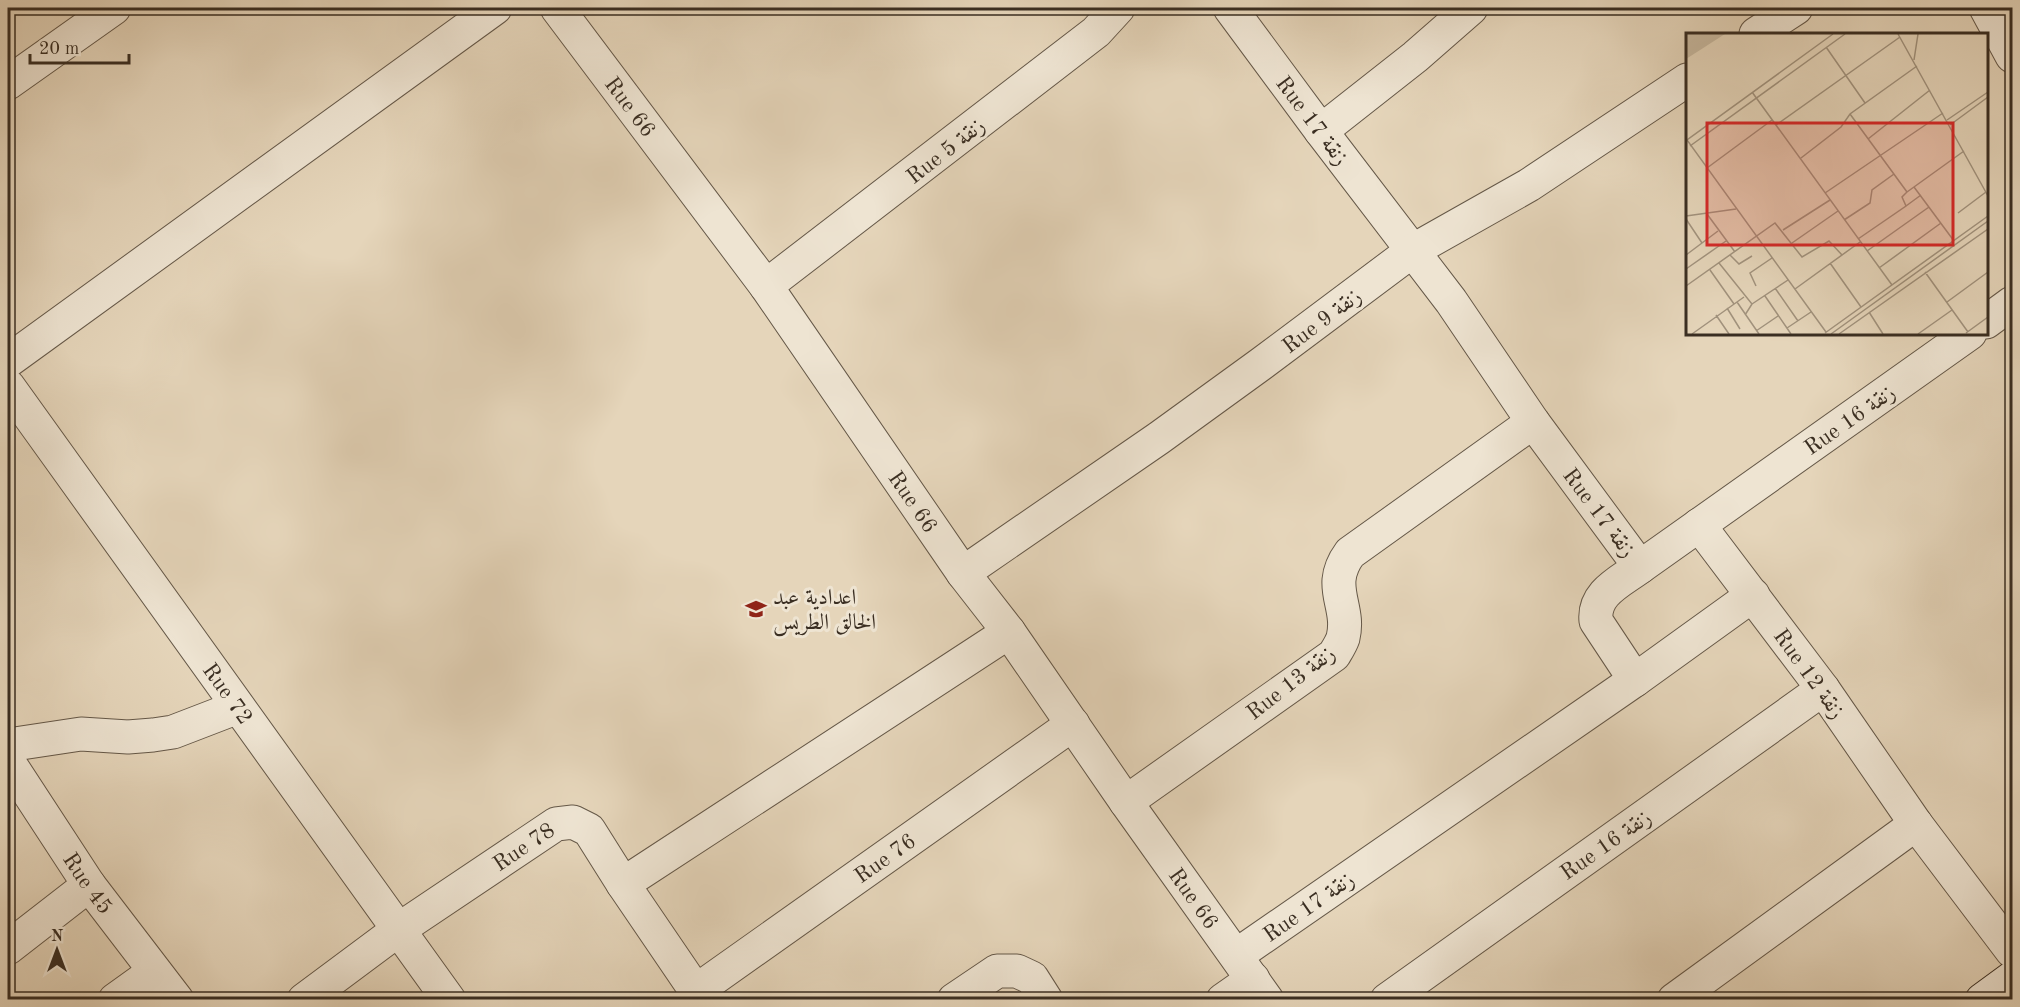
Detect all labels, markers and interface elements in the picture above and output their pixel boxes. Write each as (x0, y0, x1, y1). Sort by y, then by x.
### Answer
scale bar (30, 27, 129, 65)
inset map (1686, 33, 1987, 334)
text: 20 m (39, 40, 79, 58)
street label: Rue 66 (600, 73, 659, 142)
street label: Rue 17 زنقة (1270, 73, 1352, 170)
street label: Rue 5 زنقة (903, 114, 990, 189)
street label: Rue 9 زنقة (1279, 285, 1366, 359)
street label: Rue 16 زنقة (1801, 381, 1900, 461)
street label: Rue 17 زنقة (1557, 465, 1639, 562)
street label: Rue 66 (883, 468, 941, 537)
place label: اعدادية عبد الخالق الطريس (773, 587, 876, 637)
school or university icon: اعدادية عبد الخالق الطريس (744, 597, 768, 621)
street label: Rue 12 زنقة (1768, 625, 1848, 724)
street label: Rue 13 زنقة (1243, 643, 1340, 725)
street label: Rue 72 (198, 660, 256, 729)
street label: Rue 16 زنقة (1557, 806, 1656, 886)
street label: Rue 78 (489, 819, 559, 876)
street label: Rue 76 (851, 830, 920, 888)
street label: Rue 45 (58, 849, 116, 919)
street label: Rue 66 (1164, 865, 1222, 934)
street label: Rue 17 زنقة (1260, 868, 1359, 948)
north arrow (27, 920, 87, 980)
text: N (51, 929, 64, 945)

